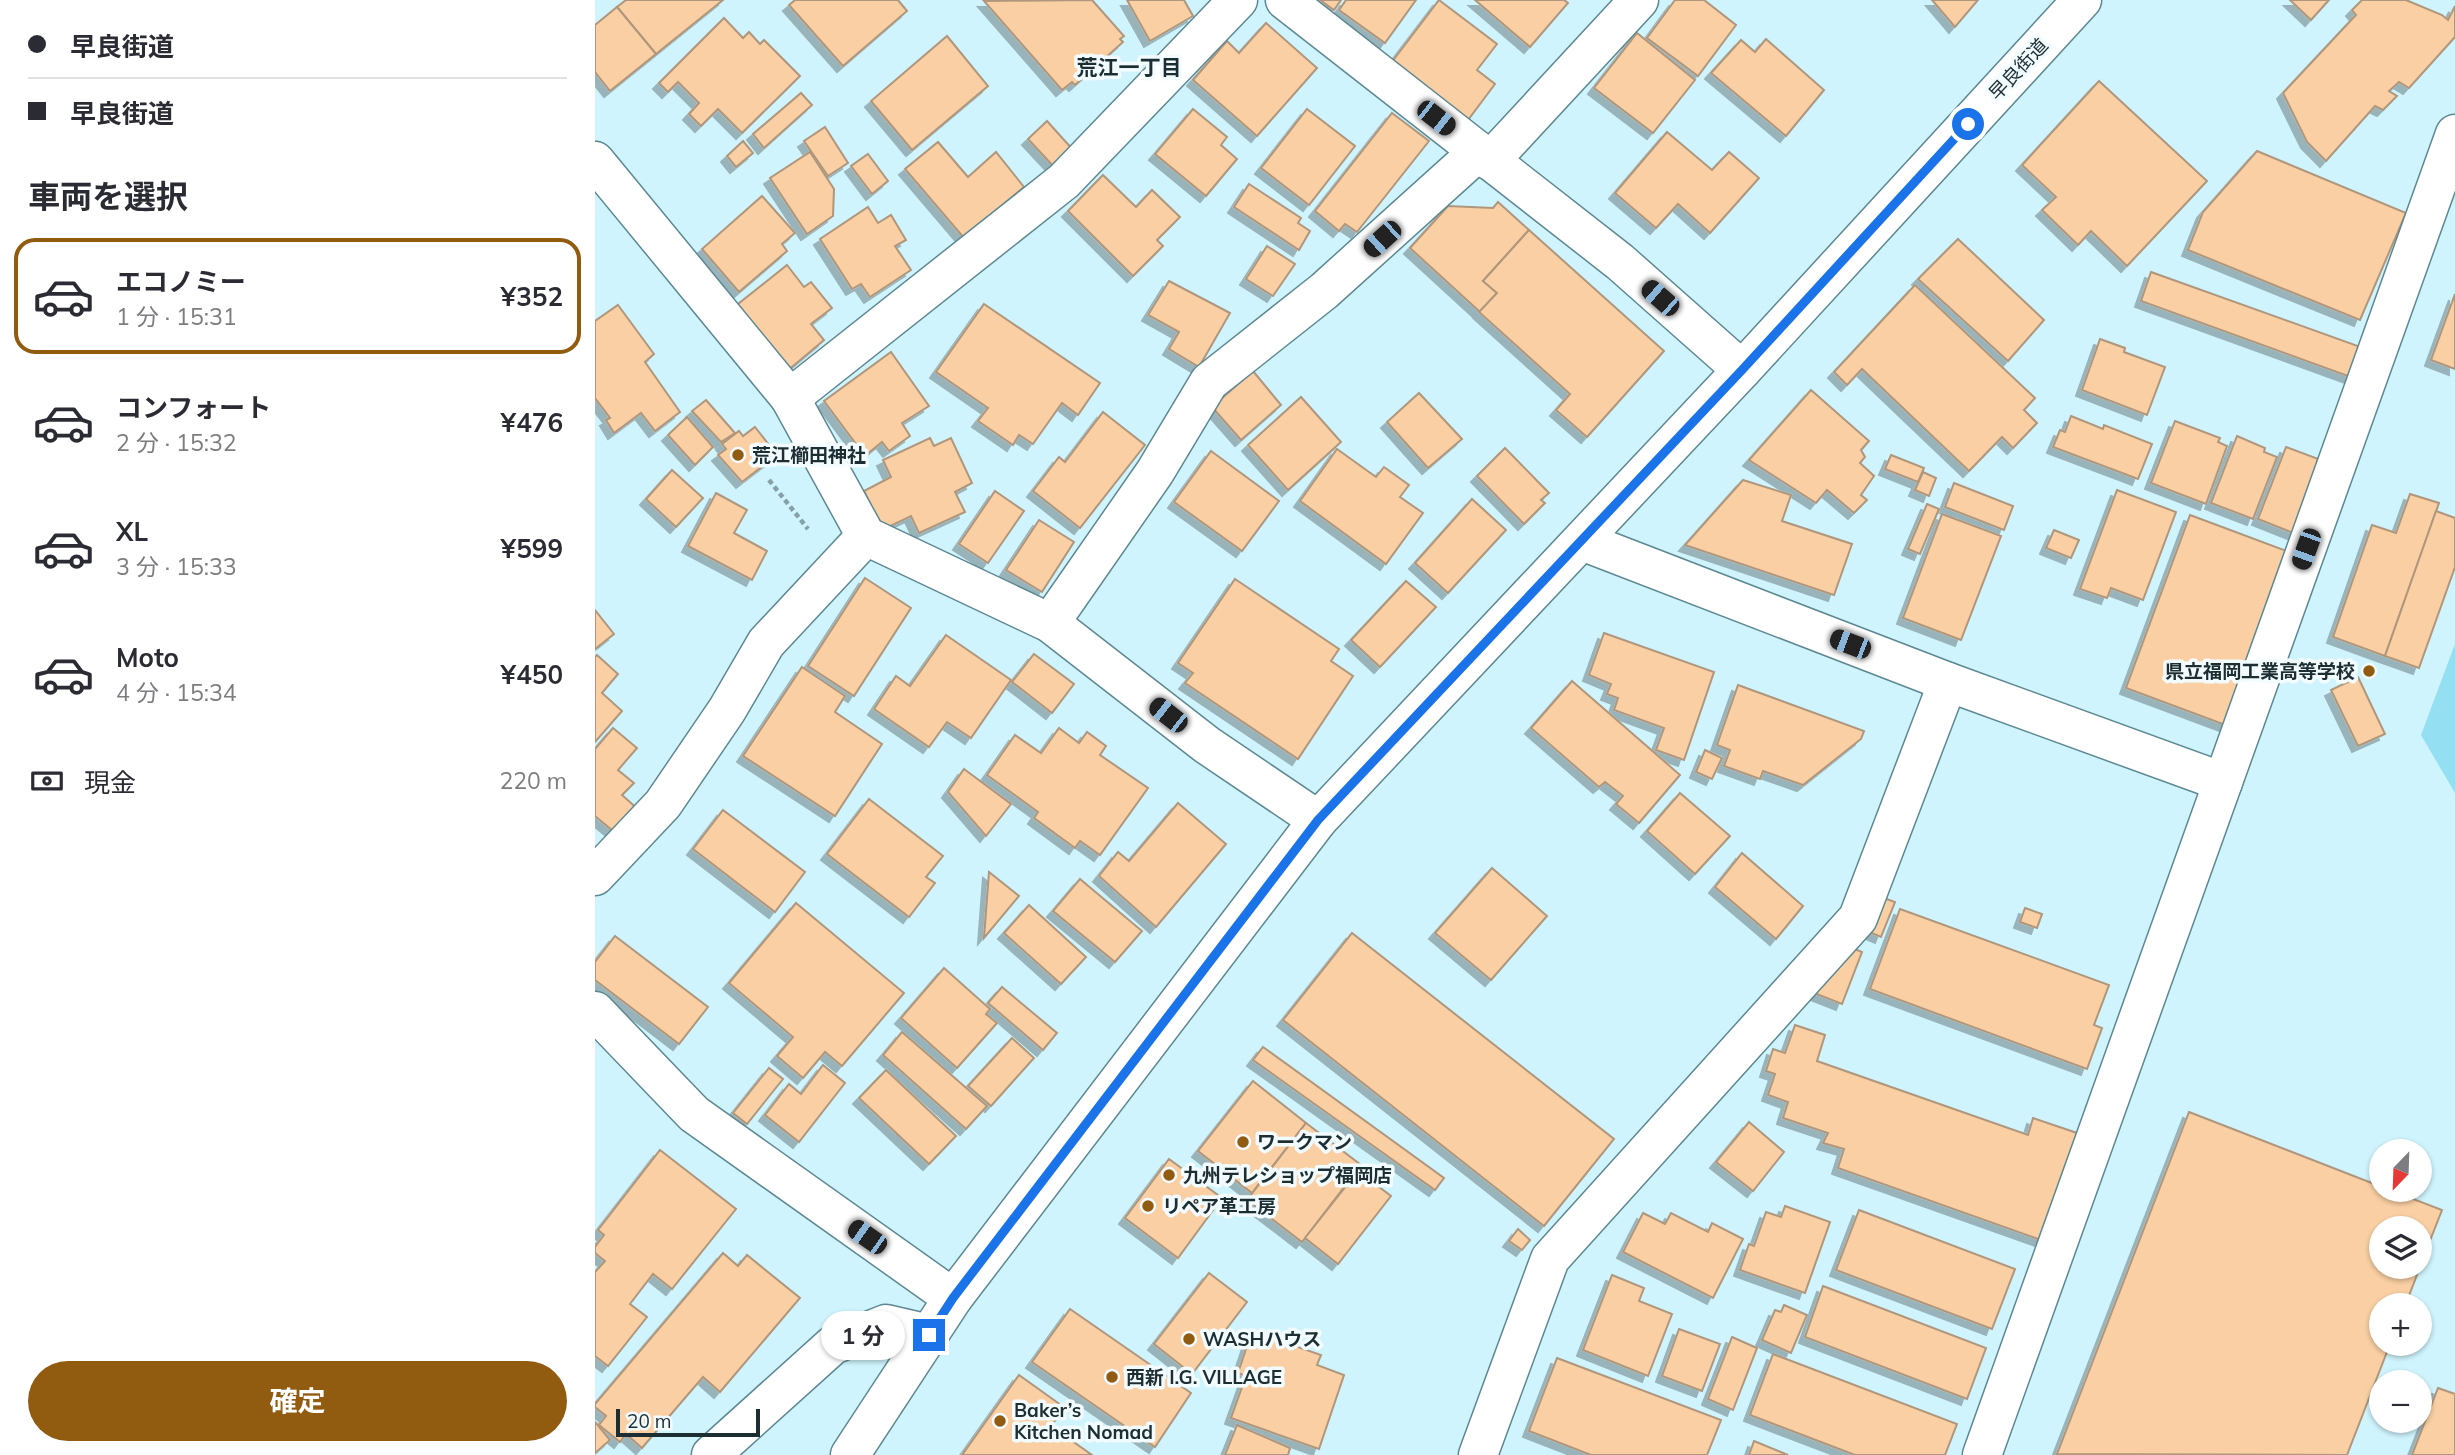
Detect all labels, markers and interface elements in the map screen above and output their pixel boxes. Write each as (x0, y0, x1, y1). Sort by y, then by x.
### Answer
text: 早良街道 (70, 30, 174, 63)
street label: 早良街道 (1983, 33, 2053, 105)
district label: 荒江一丁目 (1077, 54, 1182, 80)
text: 早良街道 (70, 97, 174, 130)
car (1413, 97, 1460, 139)
route start (1952, 108, 1984, 140)
text: 車両を選択 (28, 176, 188, 216)
car (1360, 217, 1405, 261)
icon: car (32, 265, 95, 328)
text: エコノミー (116, 265, 246, 298)
car (1638, 276, 1683, 320)
text: ¥352 (501, 280, 563, 313)
text: 1 分 · 15:31 (116, 302, 237, 331)
icon: car (32, 391, 95, 454)
text: コンフォート (116, 391, 271, 424)
text: ¥476 (501, 406, 563, 439)
text: 2 分 · 15:32 (116, 428, 237, 457)
place label: 荒江櫛田神社 (752, 443, 866, 467)
marker: 荒江櫛田神社 (730, 447, 746, 463)
text: XL (116, 515, 148, 548)
icon: car (32, 517, 95, 580)
car (2289, 526, 2324, 572)
text: ¥599 (501, 532, 563, 565)
text: 3 分 · 15:33 (116, 552, 237, 581)
car (1827, 627, 1874, 661)
text: Moto (116, 641, 179, 674)
icon: car (32, 643, 95, 706)
text: ¥450 (501, 658, 563, 691)
place label: 県立福岡工業高等学校 (2165, 659, 2355, 683)
marker: 県立福岡工業高等学校 (2361, 663, 2377, 679)
text: 4 分 · 15:34 (116, 678, 237, 707)
car (1145, 694, 1192, 736)
icon: cash (28, 762, 66, 800)
text: 現金 (84, 766, 136, 799)
text: 220 m (499, 766, 567, 795)
place label: ワークマン (1257, 1130, 1352, 1154)
marker: ワークマン (1235, 1134, 1251, 1150)
north arrow (2369, 1139, 2433, 1202)
map controls (2369, 1139, 2432, 1433)
place label: 九州テレショップ福岡店 (1183, 1163, 1392, 1187)
marker: 九州テレショップ福岡店 (1161, 1167, 1177, 1183)
place label: リペア革工房 (1162, 1194, 1276, 1218)
marker: リペア革工房 (1140, 1198, 1156, 1214)
car (844, 1216, 891, 1258)
button: layers (2369, 1216, 2432, 1279)
button: + (2369, 1293, 2432, 1356)
callout: 1 分 (821, 1310, 905, 1360)
route end (913, 1319, 945, 1351)
text: 1 分 (841, 1321, 885, 1350)
place label: WASHハウス (1203, 1327, 1321, 1351)
marker: WASHハウス (1181, 1331, 1197, 1347)
button: 確定 (28, 1361, 567, 1441)
place label: 西新 I.G. VILLAGE (1126, 1365, 1282, 1389)
marker: 西新 I.G. VILLAGE (1104, 1369, 1120, 1385)
button: − (2369, 1370, 2432, 1433)
place label: Baker’s Kitchen Nomad (1014, 1398, 1153, 1444)
scale bar (616, 1406, 759, 1438)
text: 20 m (627, 1409, 671, 1433)
marker: Baker’s Kitchen Nomad (992, 1413, 1008, 1429)

